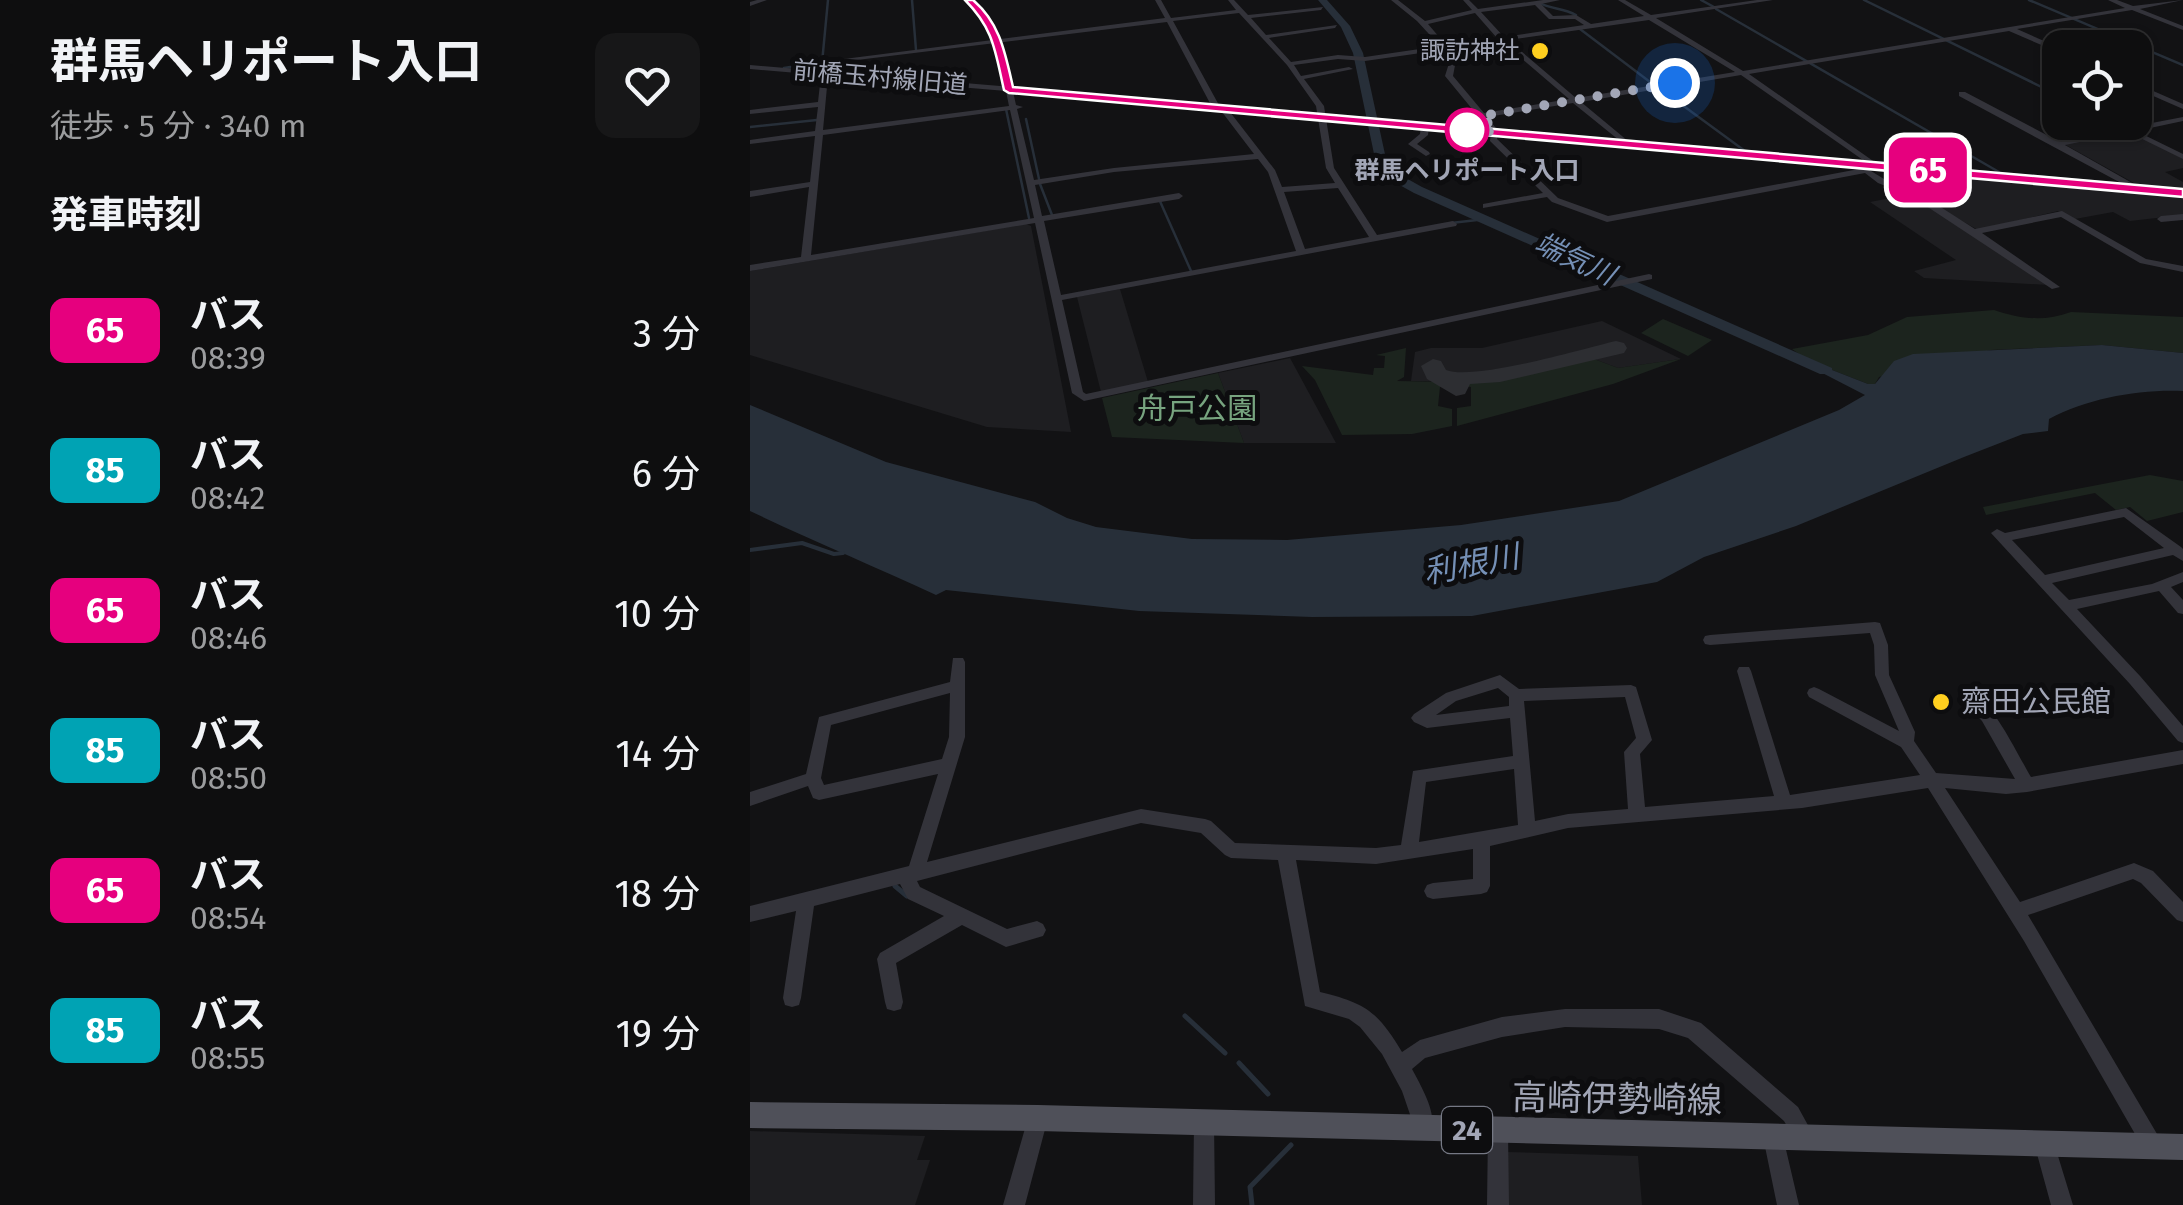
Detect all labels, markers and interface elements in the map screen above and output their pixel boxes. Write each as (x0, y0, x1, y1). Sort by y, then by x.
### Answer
map controls (2042, 30, 2152, 140)
button: locate (2042, 30, 2152, 140)
text: 群馬ヘリポート入口 (50, 33, 482, 91)
button: heart (595, 33, 700, 138)
place label: 諏訪神社 (1420, 36, 1520, 66)
marker: 諏訪神社 (1529, 40, 1551, 62)
street label: 前橋玉村線旧道 (792, 55, 968, 101)
your location (1650, 58, 1700, 108)
text: 徒歩 · 5 分 · 340 m (50, 107, 306, 145)
marker: 群馬ヘリポート入口 (1446, 109, 1488, 151)
line badge: 65 (1883, 138, 1973, 202)
text: 65 (1909, 149, 1947, 191)
place label: 群馬ヘリポート入口 (1354, 156, 1580, 186)
text: 発車時刻 (50, 192, 202, 238)
water label: 端気川 (1530, 226, 1623, 293)
text: バス (190, 292, 266, 338)
text: 65 (86, 309, 124, 351)
text: 3 分 (633, 311, 700, 357)
text: 08:39 (190, 339, 266, 377)
park label: 舟戸公園 (1137, 391, 1257, 427)
text: バス (190, 432, 266, 478)
text: 85 (85, 449, 125, 491)
text: 6 分 (632, 451, 700, 497)
text: 08:42 (190, 479, 265, 517)
water label: 利根川 (1420, 536, 1525, 591)
text: バス (190, 572, 266, 618)
text: 65 (86, 589, 124, 631)
text: 10 分 (614, 591, 700, 637)
text: 08:46 (190, 619, 267, 657)
place label: 齋田公民館 (1961, 684, 2111, 720)
marker: 齋田公民館 (1930, 691, 1952, 713)
text: バス (190, 712, 266, 758)
text: 85 (85, 729, 125, 771)
text: 14 分 (615, 731, 700, 777)
text: 08:50 (190, 759, 267, 797)
text: バス (190, 852, 266, 898)
text: 65 (86, 869, 124, 911)
text: 18 分 (615, 871, 700, 917)
text: 08:54 (190, 899, 266, 937)
text: バス (190, 992, 266, 1038)
text: 85 (85, 1009, 125, 1051)
text: 19 分 (616, 1011, 700, 1057)
text: 08:55 (190, 1039, 265, 1077)
street label: 高崎伊勢崎線 (1512, 1076, 1722, 1122)
road number: 24 (1442, 1107, 1492, 1153)

